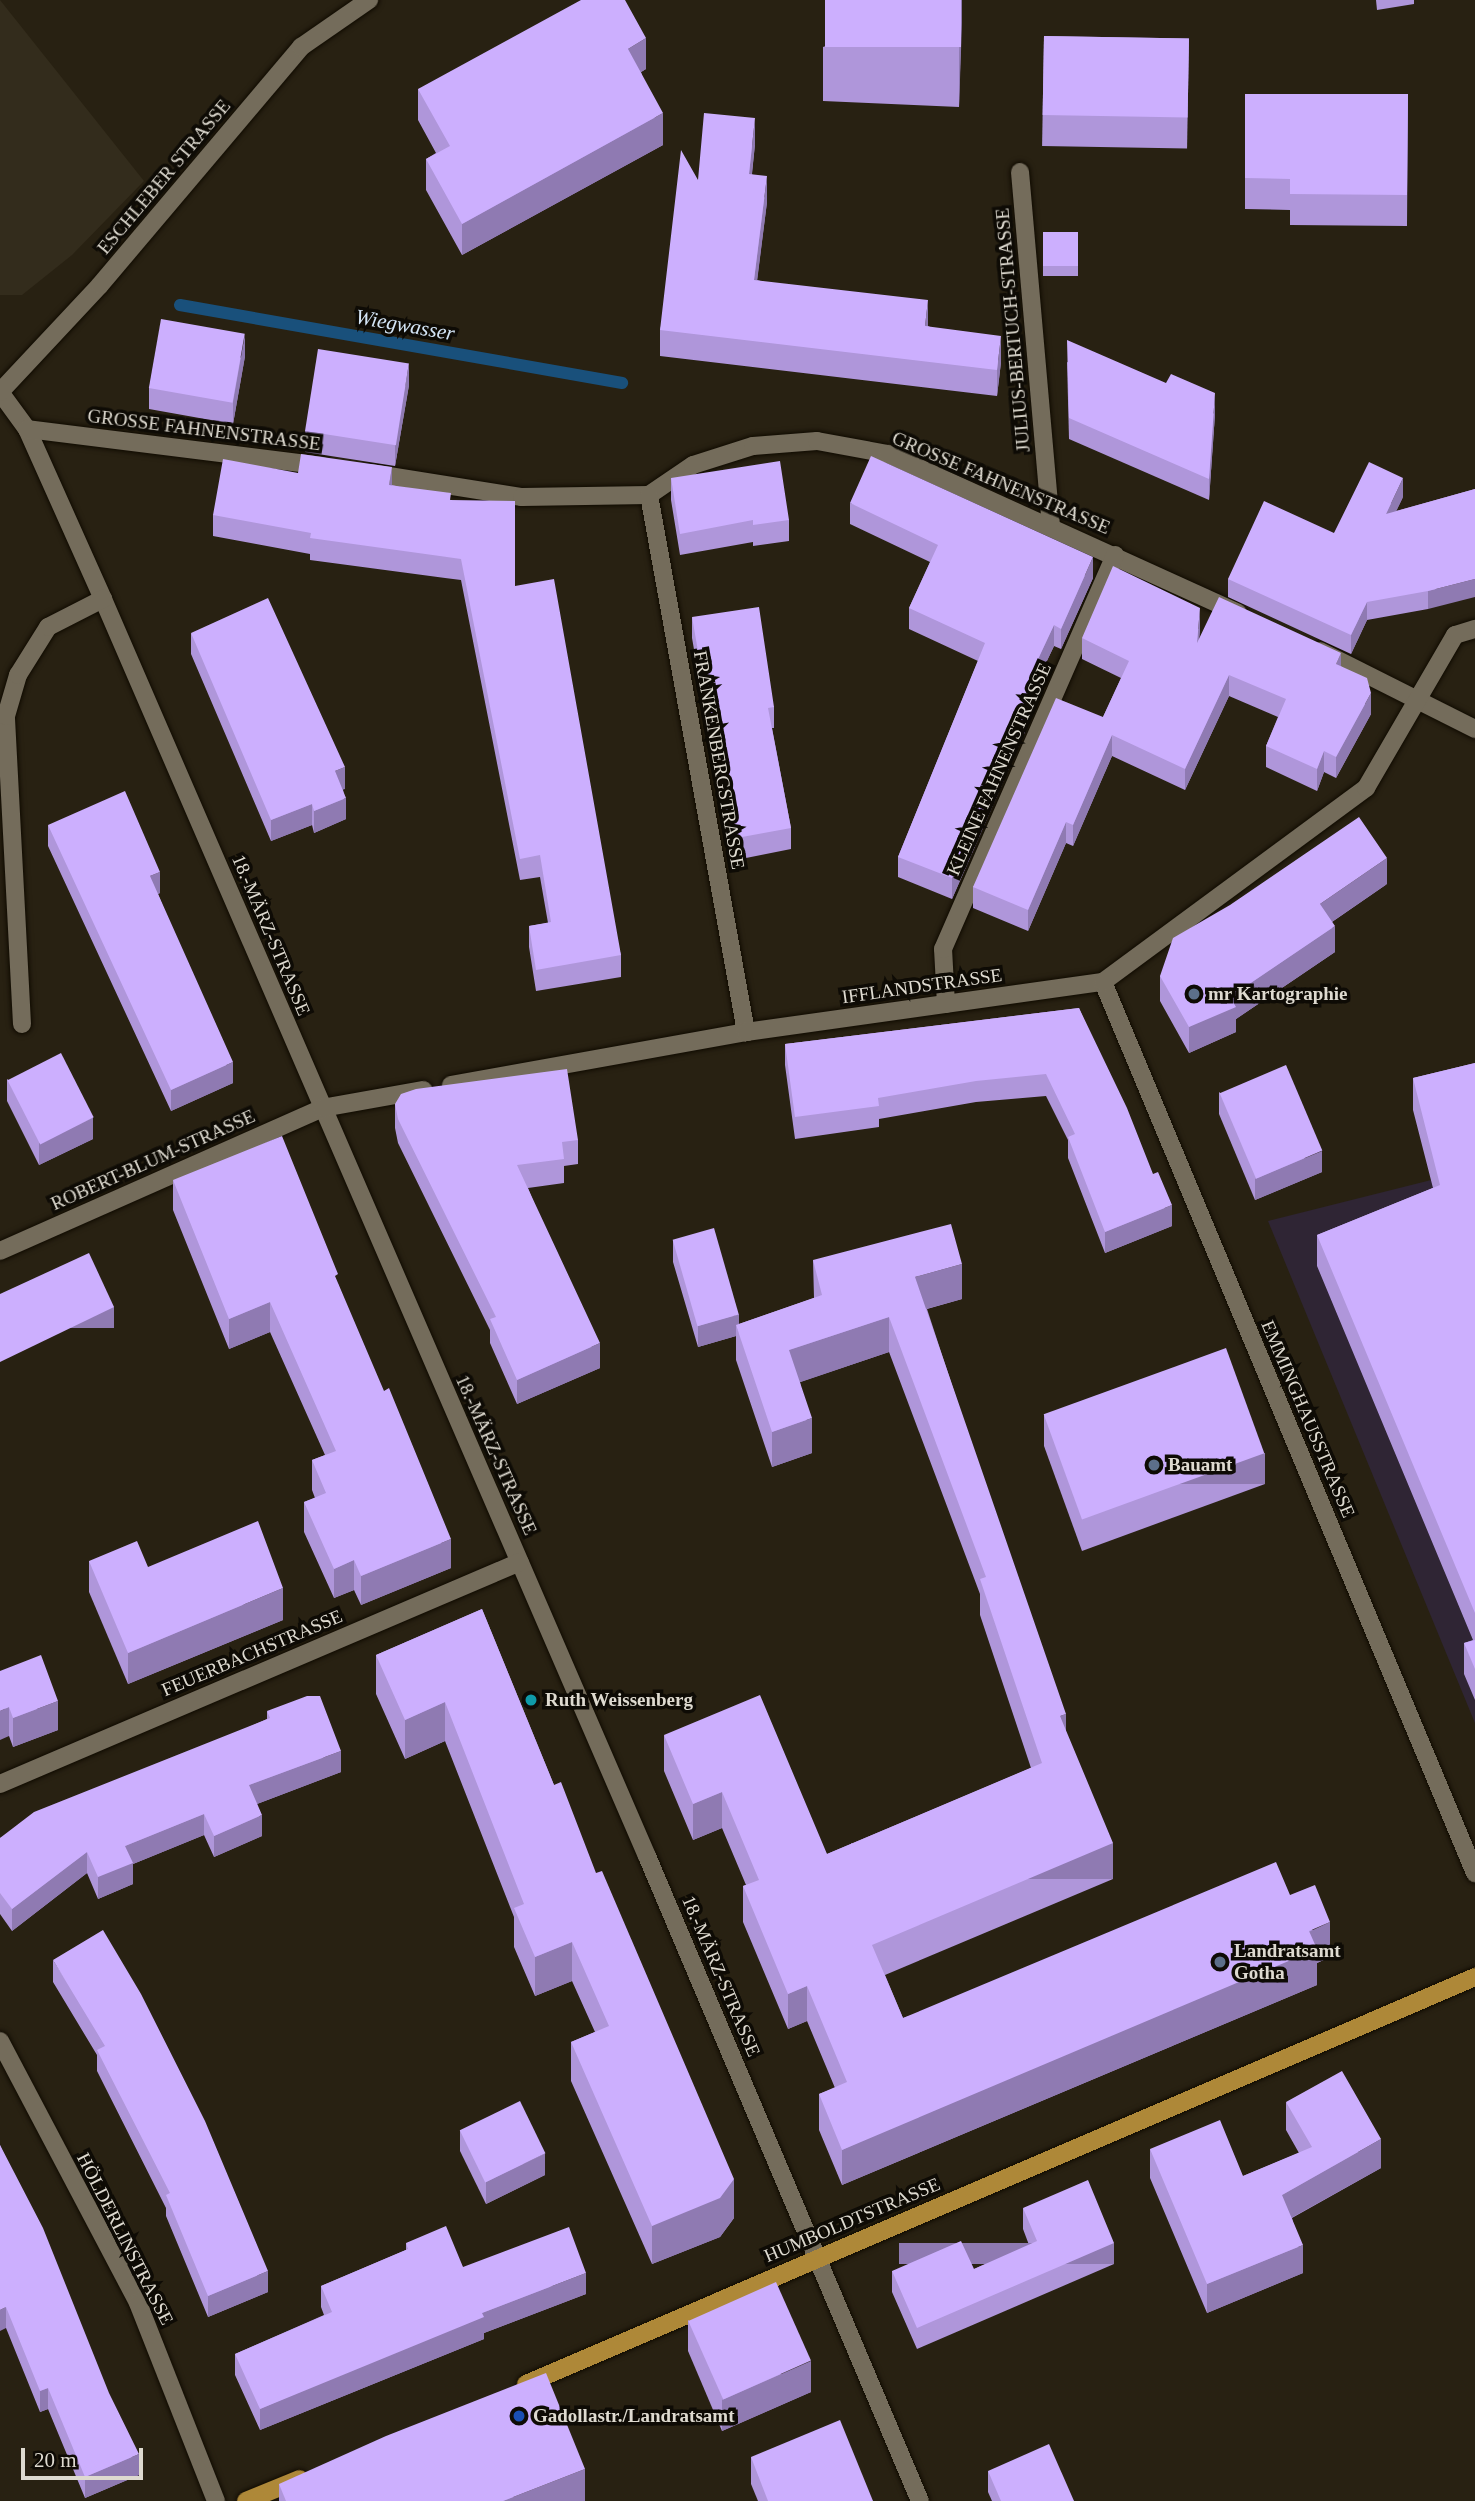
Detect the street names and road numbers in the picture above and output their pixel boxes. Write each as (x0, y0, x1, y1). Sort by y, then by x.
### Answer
street label: ESCHLEBER STRASSE (93, 95, 235, 259)
street label: JULIUS-BERTUCH-STRASSE (991, 207, 1035, 453)
street label: GROSSE FAHNENSTRASSE (86, 404, 322, 456)
street label: GROSSE FAHNENSTRASSE (889, 427, 1113, 539)
street label: FRANKENBERGSTRASSE (689, 649, 749, 871)
street label: KLEINE FAHNENSTRASSE (942, 659, 1056, 879)
street label: 18.-MÄRZ-STRASSE (227, 851, 315, 1019)
street label: IFFLANDSTRASSE (840, 963, 1004, 1009)
street label: ROBERT-BLUM-STRASSE (47, 1105, 259, 1215)
street label: EMMINGHAUSSTRASSE (1256, 1317, 1360, 1521)
street label: 18.-MÄRZ-STRASSE (450, 1372, 542, 1538)
street label: FEUERBACHSTRASSE (158, 1605, 346, 1701)
street label: 18.-MÄRZ-STRASSE (677, 1892, 765, 2060)
street label: HÖLDERLINSTRASSE (72, 2149, 178, 2329)
street label: HUMBOLDTSTRASSE (761, 2173, 943, 2267)

